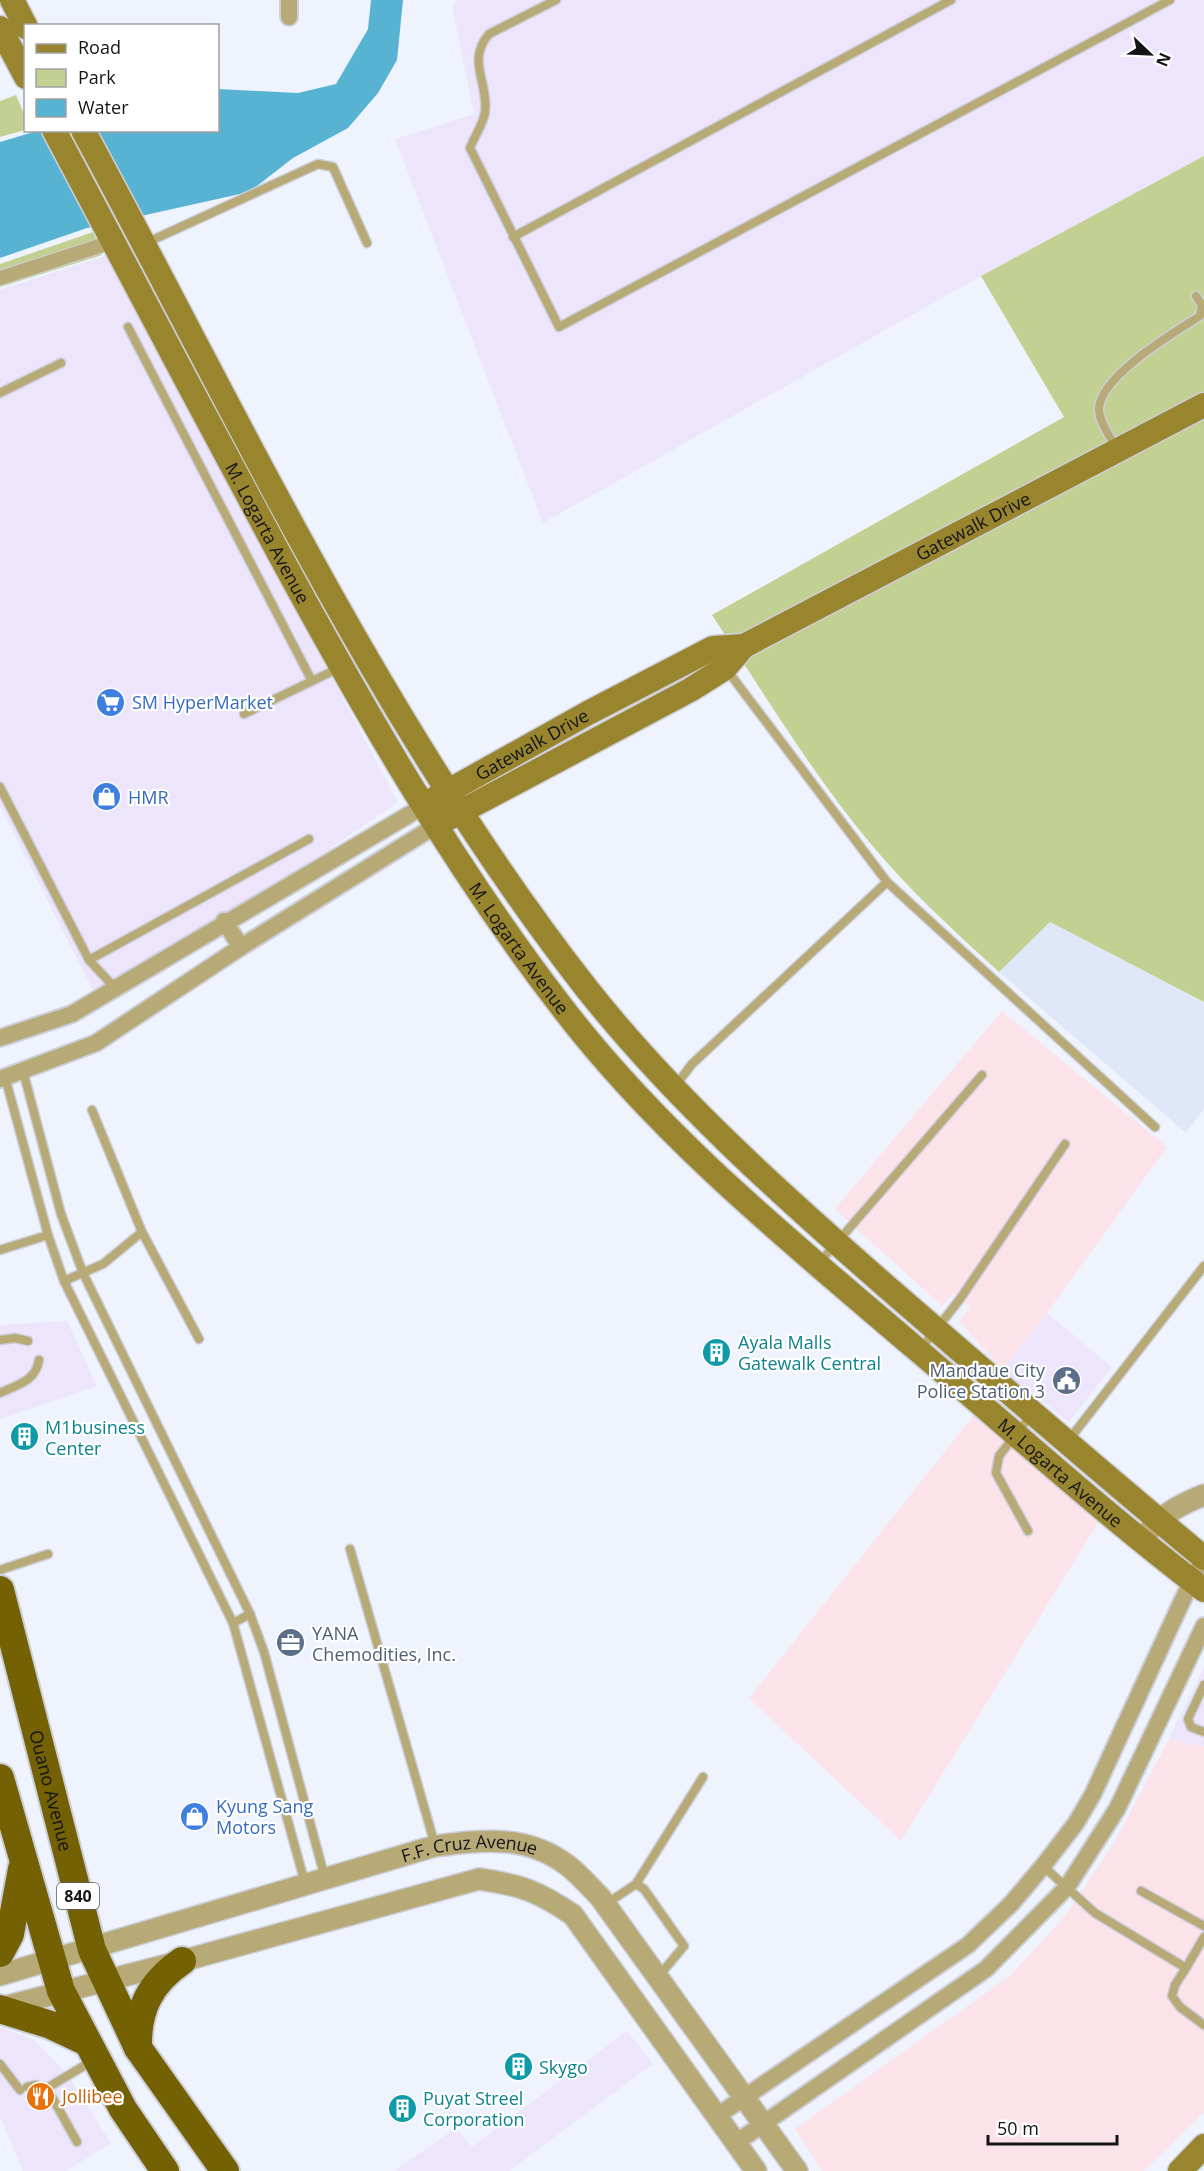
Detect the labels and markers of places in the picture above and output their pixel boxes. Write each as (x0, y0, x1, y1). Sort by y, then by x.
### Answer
supermarket icon: SM HyperMarket (95, 686, 127, 718)
place label: SM HyperMarket (132, 690, 273, 714)
shop icon: HMR (91, 781, 123, 813)
place label: HMR (128, 785, 169, 809)
place label: Ayala Malls Gatewalk Central (738, 1330, 881, 1375)
building icon: Ayala Malls Gatewalk Central (701, 1336, 733, 1368)
place label: Mandaue City Police Station 3 (917, 1358, 1046, 1403)
public building icon: Mandaue City Police Station 3 (1050, 1364, 1082, 1396)
place label: M1business Center (45, 1415, 145, 1460)
building icon: M1business Center (8, 1421, 40, 1453)
place label: YANA Chemodities, Inc. (312, 1621, 456, 1666)
office icon: YANA Chemodities, Inc. (275, 1627, 307, 1659)
place label: Kyung Sang Motors (216, 1794, 313, 1839)
shop icon: Kyung Sang Motors (179, 1800, 211, 1832)
building icon: Skygo (502, 2051, 534, 2083)
place label: Skygo (539, 2055, 588, 2079)
restaurant icon: Jollibee (25, 2080, 57, 2112)
place label: Jollibee (60, 2084, 123, 2108)
place label: Puyat Streel Corporation (423, 2086, 525, 2131)
building icon: Puyat Streel Corporation (386, 2092, 418, 2124)

